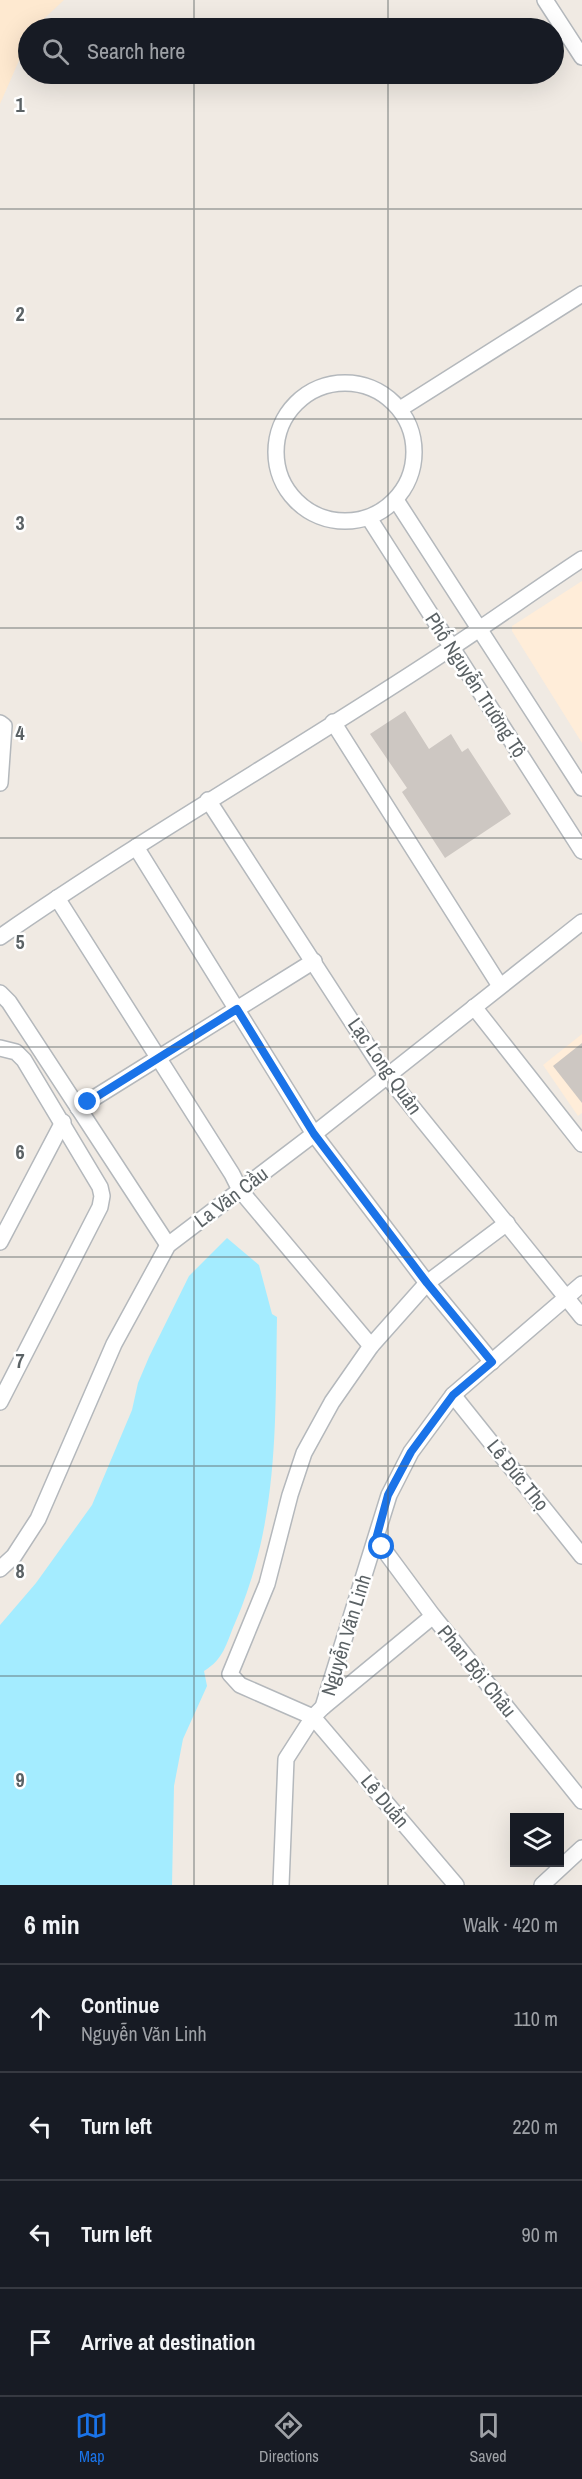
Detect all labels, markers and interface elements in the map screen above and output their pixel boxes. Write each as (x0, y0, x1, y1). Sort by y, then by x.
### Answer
search box (18, 18, 564, 84)
icon: search (39, 35, 72, 68)
text: Search here (87, 36, 185, 66)
text: 1 (15, 91, 25, 118)
text: 2 (15, 300, 25, 327)
text: 3 (15, 509, 25, 536)
street label: Phố Nguyễn Trường Tộ (419, 607, 533, 762)
text: 4 (15, 719, 25, 746)
text: 5 (15, 928, 25, 955)
street label: Lạc Long Quân (342, 1012, 429, 1119)
route end (74, 1088, 100, 1114)
text: 6 (15, 1138, 25, 1165)
street label: La Văn Cầu (188, 1160, 273, 1233)
text: 7 (15, 1347, 25, 1374)
street label: Lê Đức Thọ (481, 1433, 555, 1516)
route start (368, 1533, 394, 1559)
text: 8 (15, 1557, 25, 1584)
street label: Nguyễn Văn Linh (314, 1571, 377, 1699)
street label: Phan Bội Châu (432, 1619, 523, 1722)
text: 9 (15, 1766, 25, 1793)
street label: Lê Duẩn (355, 1768, 416, 1833)
map controls (510, 1813, 564, 1867)
button: layers (510, 1813, 564, 1867)
text: 6 min (24, 1907, 80, 1942)
text: Walk · 420 m (463, 1911, 558, 1938)
text: Continue (81, 1990, 159, 2020)
icon: ahead (24, 2002, 57, 2035)
text: 110 m (514, 2005, 558, 2032)
text: Nguyễn Văn Linh (81, 2020, 207, 2047)
icon: left (24, 2110, 57, 2143)
text: Turn left (81, 2111, 152, 2141)
text: 220 m (512, 2113, 558, 2140)
icon: left (24, 2218, 57, 2251)
text: Turn left (81, 2219, 152, 2249)
text: 90 m (522, 2221, 558, 2248)
icon: arrive (24, 2326, 57, 2359)
text: Arrive at destination (81, 2327, 255, 2357)
tab: Map (75, 2409, 108, 2467)
tab: Directions (259, 2409, 319, 2467)
tab: Saved (469, 2409, 507, 2467)

